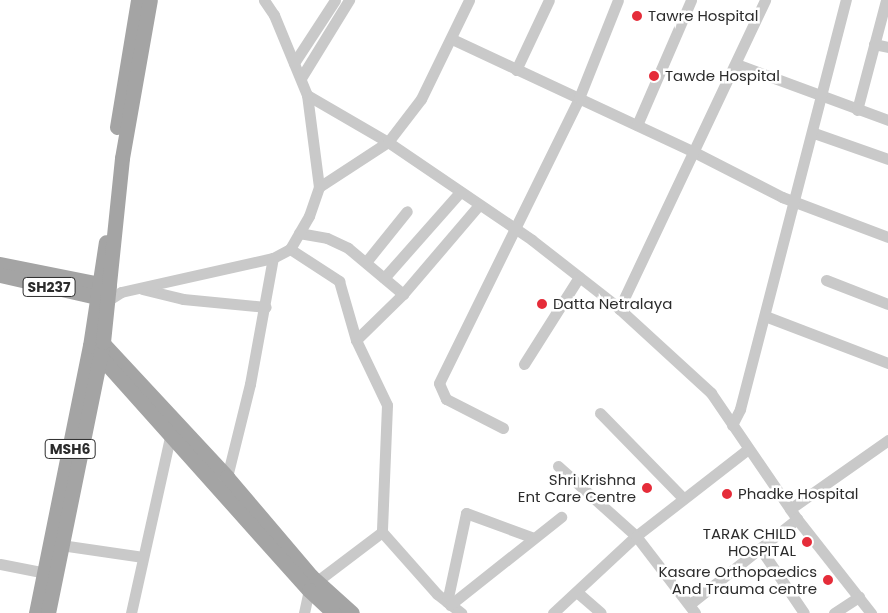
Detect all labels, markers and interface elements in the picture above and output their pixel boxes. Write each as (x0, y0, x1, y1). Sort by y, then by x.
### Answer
place label: Tawre Hospital (648, 7, 758, 25)
marker: Tawre Hospital (630, 9, 644, 23)
place label: Tawde Hospital (665, 67, 780, 85)
marker: Tawde Hospital (647, 69, 661, 83)
road number: SH237 (22, 276, 76, 298)
place label: Datta Netralaya (553, 295, 672, 313)
marker: Datta Netralaya (535, 297, 549, 311)
road number: MSH6 (44, 438, 96, 460)
place label: Shri Krishna Ent Care Centre (518, 470, 636, 505)
marker: Shri Krishna Ent Care Centre (640, 481, 654, 495)
place label: Phadke Hospital (738, 485, 859, 503)
marker: Phadke Hospital (720, 487, 734, 501)
place label: TARAK CHILD HOSPITAL (703, 524, 796, 559)
marker: TARAK CHILD HOSPITAL (800, 535, 814, 549)
place label: Kasare Orthopaedics And Trauma centre (659, 562, 817, 597)
marker: Kasare Orthopaedics And Trauma centre (821, 573, 835, 587)

